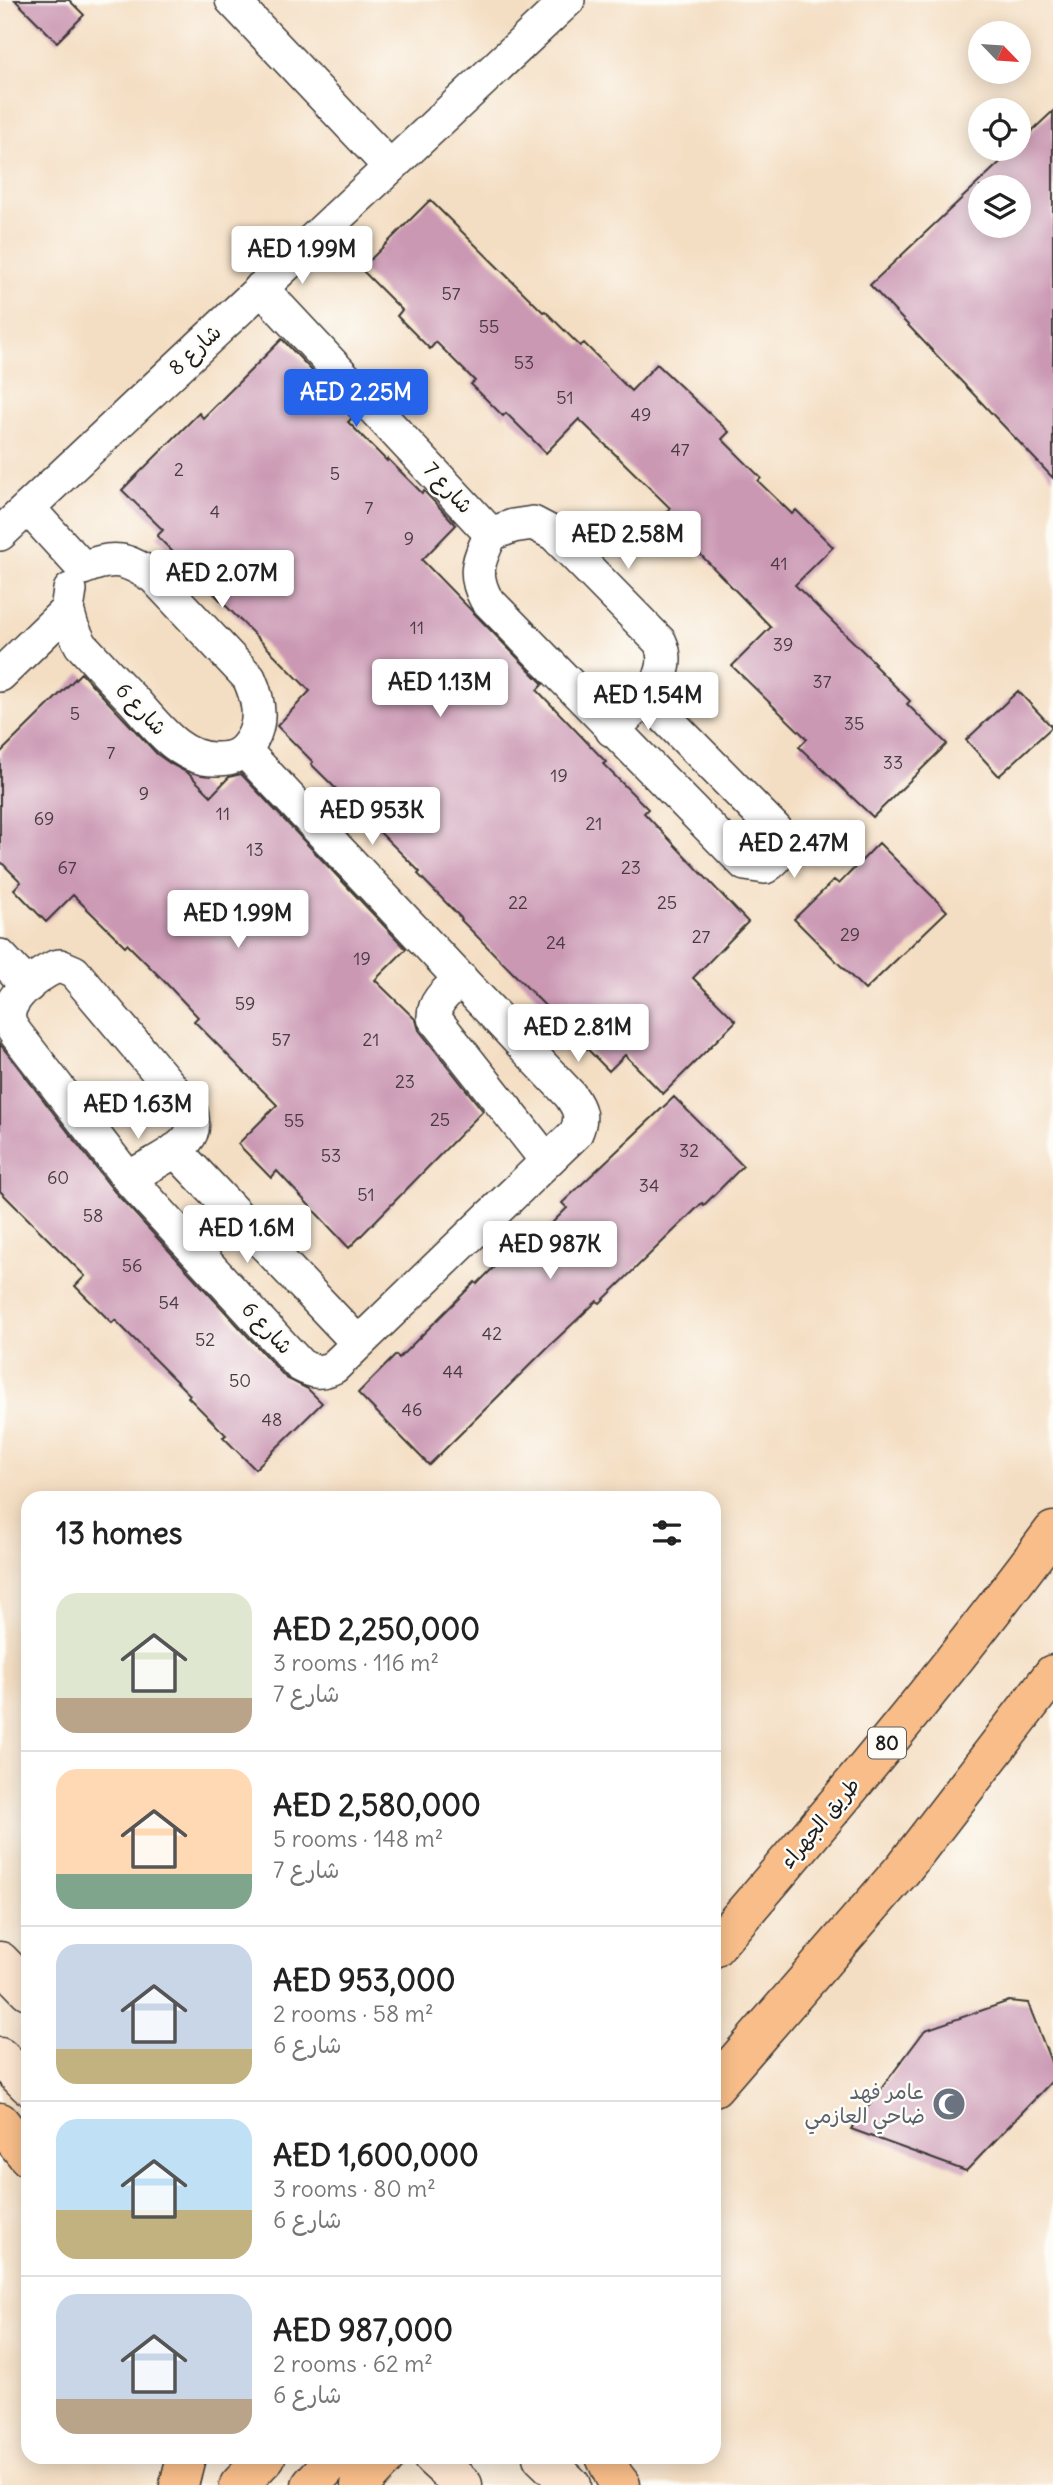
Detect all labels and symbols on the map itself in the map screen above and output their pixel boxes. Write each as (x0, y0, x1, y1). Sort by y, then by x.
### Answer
north arrow (968, 21, 1031, 84)
pin: AED 1.99M (222, 226, 382, 286)
house number: 57 (441, 282, 461, 305)
house number: 55 (479, 315, 499, 338)
street label: شارع 8 (163, 318, 228, 382)
house number: 53 (514, 351, 534, 374)
pin: AED 2.25M (276, 370, 436, 429)
house number: 51 (556, 386, 574, 409)
house number: 49 (631, 403, 651, 426)
house number: 47 (670, 438, 690, 461)
street label: شارع 7 (416, 456, 479, 520)
house number: 2 (174, 458, 184, 481)
house number: 5 (330, 462, 340, 485)
house number: 7 (365, 496, 374, 519)
house number: 4 (210, 500, 220, 523)
pin: AED 2.58M (548, 512, 708, 571)
house number: 9 (404, 527, 414, 550)
pin: AED 2.07M (142, 550, 302, 610)
house number: 41 (770, 552, 788, 575)
house number: 11 (410, 616, 424, 639)
house number: 39 (773, 633, 793, 656)
pin: AED 1.13M (360, 660, 520, 719)
house number: 37 (812, 670, 832, 693)
pin: AED 1.54M (568, 672, 728, 732)
street label: شارع 6 (109, 677, 173, 742)
house number: 5 (70, 702, 80, 725)
house number: 35 (844, 712, 864, 735)
house number: 7 (107, 741, 116, 764)
house number: 33 (883, 751, 903, 774)
house number: 19 (550, 764, 568, 787)
house number: 9 (139, 782, 149, 805)
pin: AED 953K (300, 788, 444, 847)
house number: 11 (216, 802, 230, 825)
house number: 69 (34, 807, 54, 830)
house number: 21 (585, 812, 603, 835)
pin: AED 2.47M (714, 820, 874, 880)
house number: 13 (246, 838, 264, 861)
house number: 67 (57, 856, 77, 879)
house number: 23 (621, 856, 641, 879)
pin: AED 1.99M (158, 890, 318, 950)
house number: 22 (508, 891, 528, 914)
house number: 25 (657, 891, 677, 914)
house number: 29 (840, 923, 860, 946)
house number: 27 (692, 925, 711, 948)
house number: 24 (546, 931, 566, 954)
house number: 19 (353, 947, 371, 970)
house number: 59 (235, 992, 255, 1015)
pin: AED 2.81M (498, 1004, 658, 1064)
house number: 57 (271, 1028, 291, 1051)
house number: 21 (362, 1028, 380, 1051)
house number: 23 (395, 1070, 415, 1093)
pin: AED 1.63M (58, 1082, 218, 1141)
house number: 25 (430, 1108, 450, 1131)
house number: 55 (284, 1109, 304, 1132)
house number: 32 (679, 1139, 699, 1162)
house number: 53 (321, 1144, 341, 1167)
house number: 60 (47, 1166, 69, 1189)
house number: 34 (639, 1174, 659, 1197)
house number: 51 (357, 1183, 375, 1206)
house number: 58 (83, 1204, 103, 1227)
pin: AED 1.6M (175, 1206, 319, 1265)
pin: AED 987K (478, 1222, 622, 1281)
house number: 56 (122, 1254, 142, 1277)
house number: 54 (159, 1291, 179, 1314)
street label: شارع 6 (235, 1296, 299, 1361)
house number: 42 (482, 1322, 502, 1345)
house number: 52 (195, 1328, 215, 1351)
house number: 44 (443, 1360, 463, 1383)
house number: 50 (229, 1369, 251, 1392)
house number: 46 (402, 1398, 422, 1421)
house number: 48 (262, 1408, 282, 1431)
road number: 80 (868, 1728, 906, 1758)
street label: طريق الجهراء (774, 1772, 865, 1874)
place label: عامر فهد ضاحي العازمي (805, 2078, 925, 2135)
mosque icon: عامر فهد ضاحي العازمي (930, 2085, 968, 2123)

